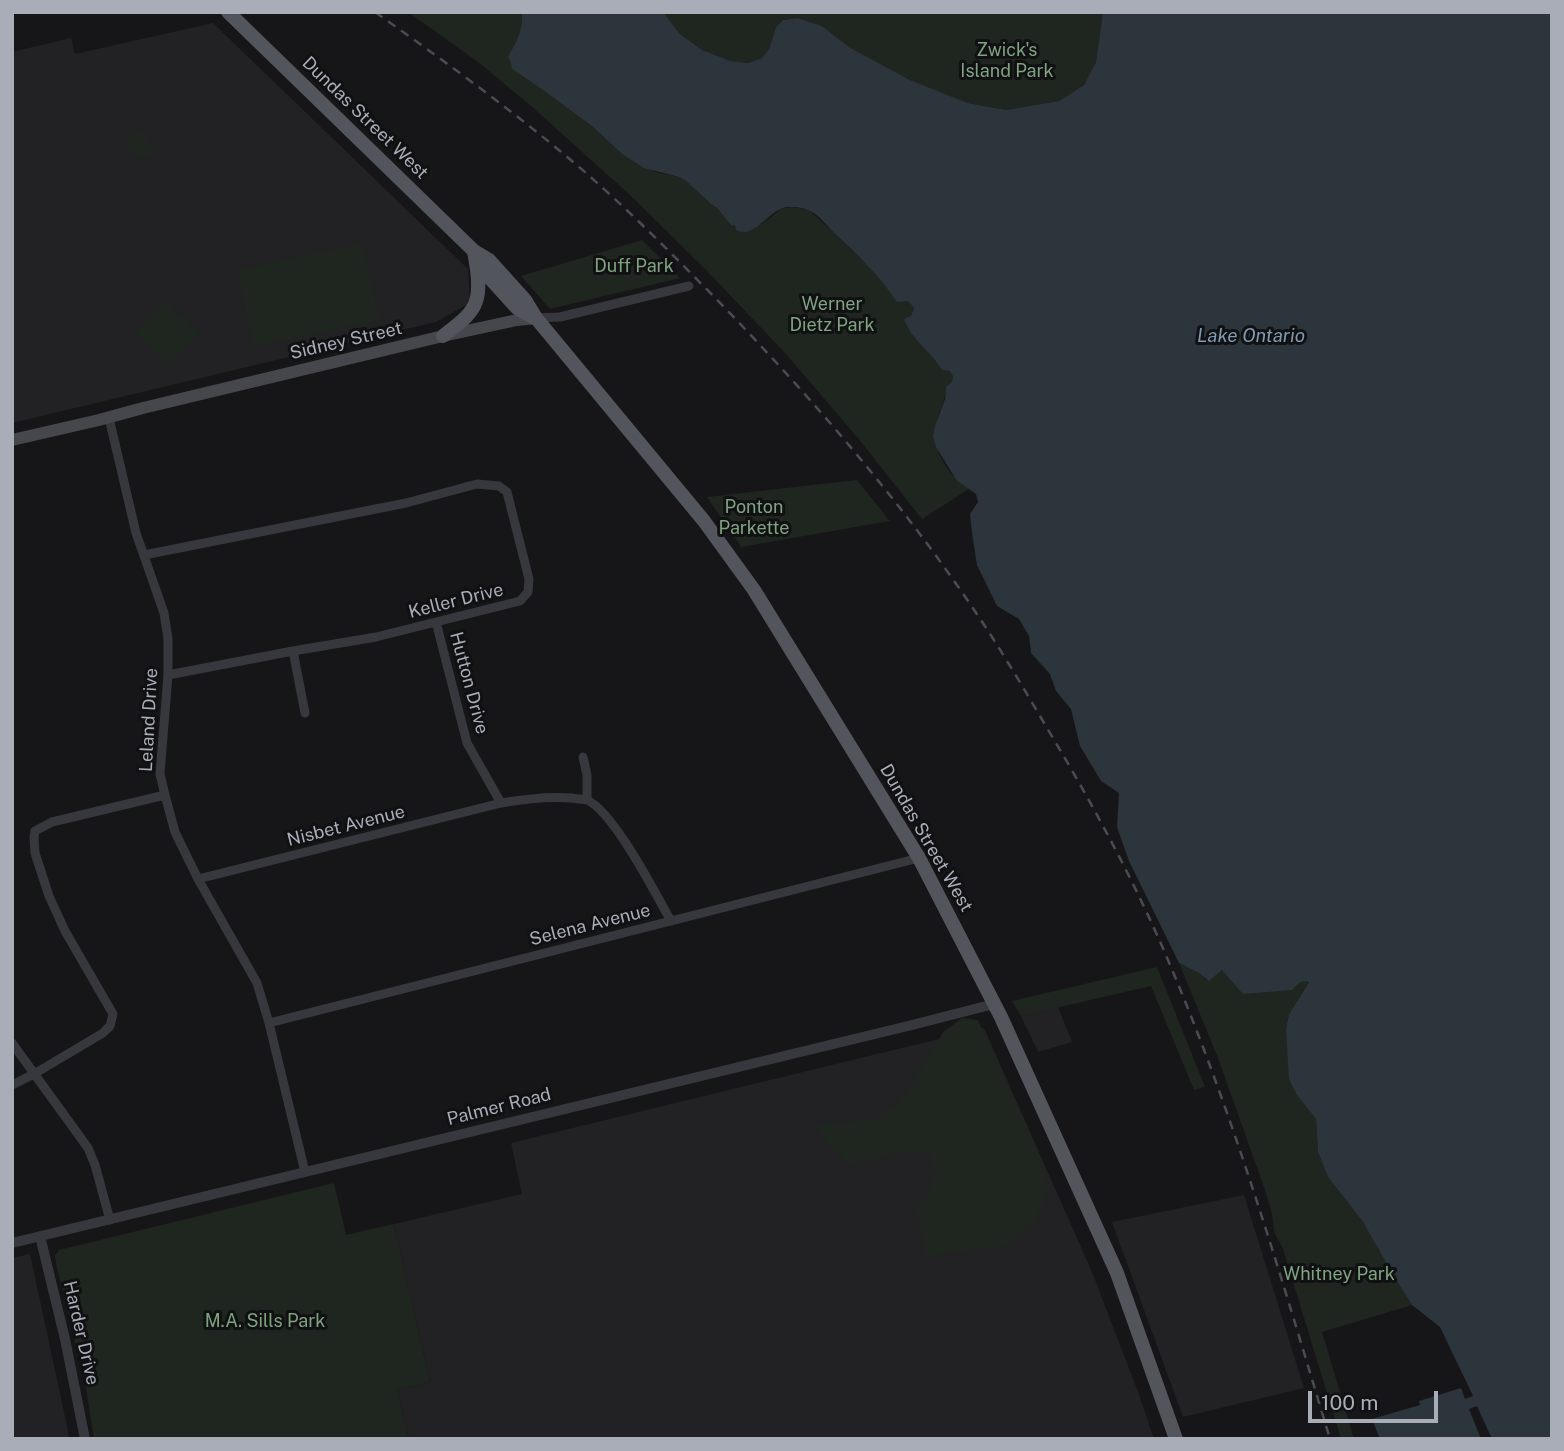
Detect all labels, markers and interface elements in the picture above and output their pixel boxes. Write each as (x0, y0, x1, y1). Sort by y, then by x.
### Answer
park label: Zwick's Island Park (960, 39, 1054, 82)
street label: Dundas Street West (297, 52, 433, 184)
park label: Duff Park (594, 255, 674, 277)
park label: Werner Dietz Park (789, 293, 875, 336)
street label: Sidney Street (288, 318, 404, 364)
water label: Lake Ontario (1197, 325, 1305, 347)
park label: Ponton Parkette (719, 496, 789, 538)
street label: Keller Drive (406, 579, 506, 623)
street label: Hutton Drive (445, 629, 493, 737)
street label: Leland Drive (135, 667, 163, 773)
street label: Dundas Street West (875, 760, 977, 916)
street label: Nisbet Avenue (285, 801, 407, 851)
street label: Selena Avenue (527, 900, 653, 950)
street label: Palmer Road (445, 1084, 553, 1130)
park label: Whitney Park (1283, 1263, 1395, 1285)
street label: Harder Drive (59, 1279, 103, 1387)
park label: M.A. Sills Park (205, 1310, 325, 1332)
scale bar (1312, 1378, 1442, 1422)
text: 100 m (1321, 1390, 1378, 1415)

